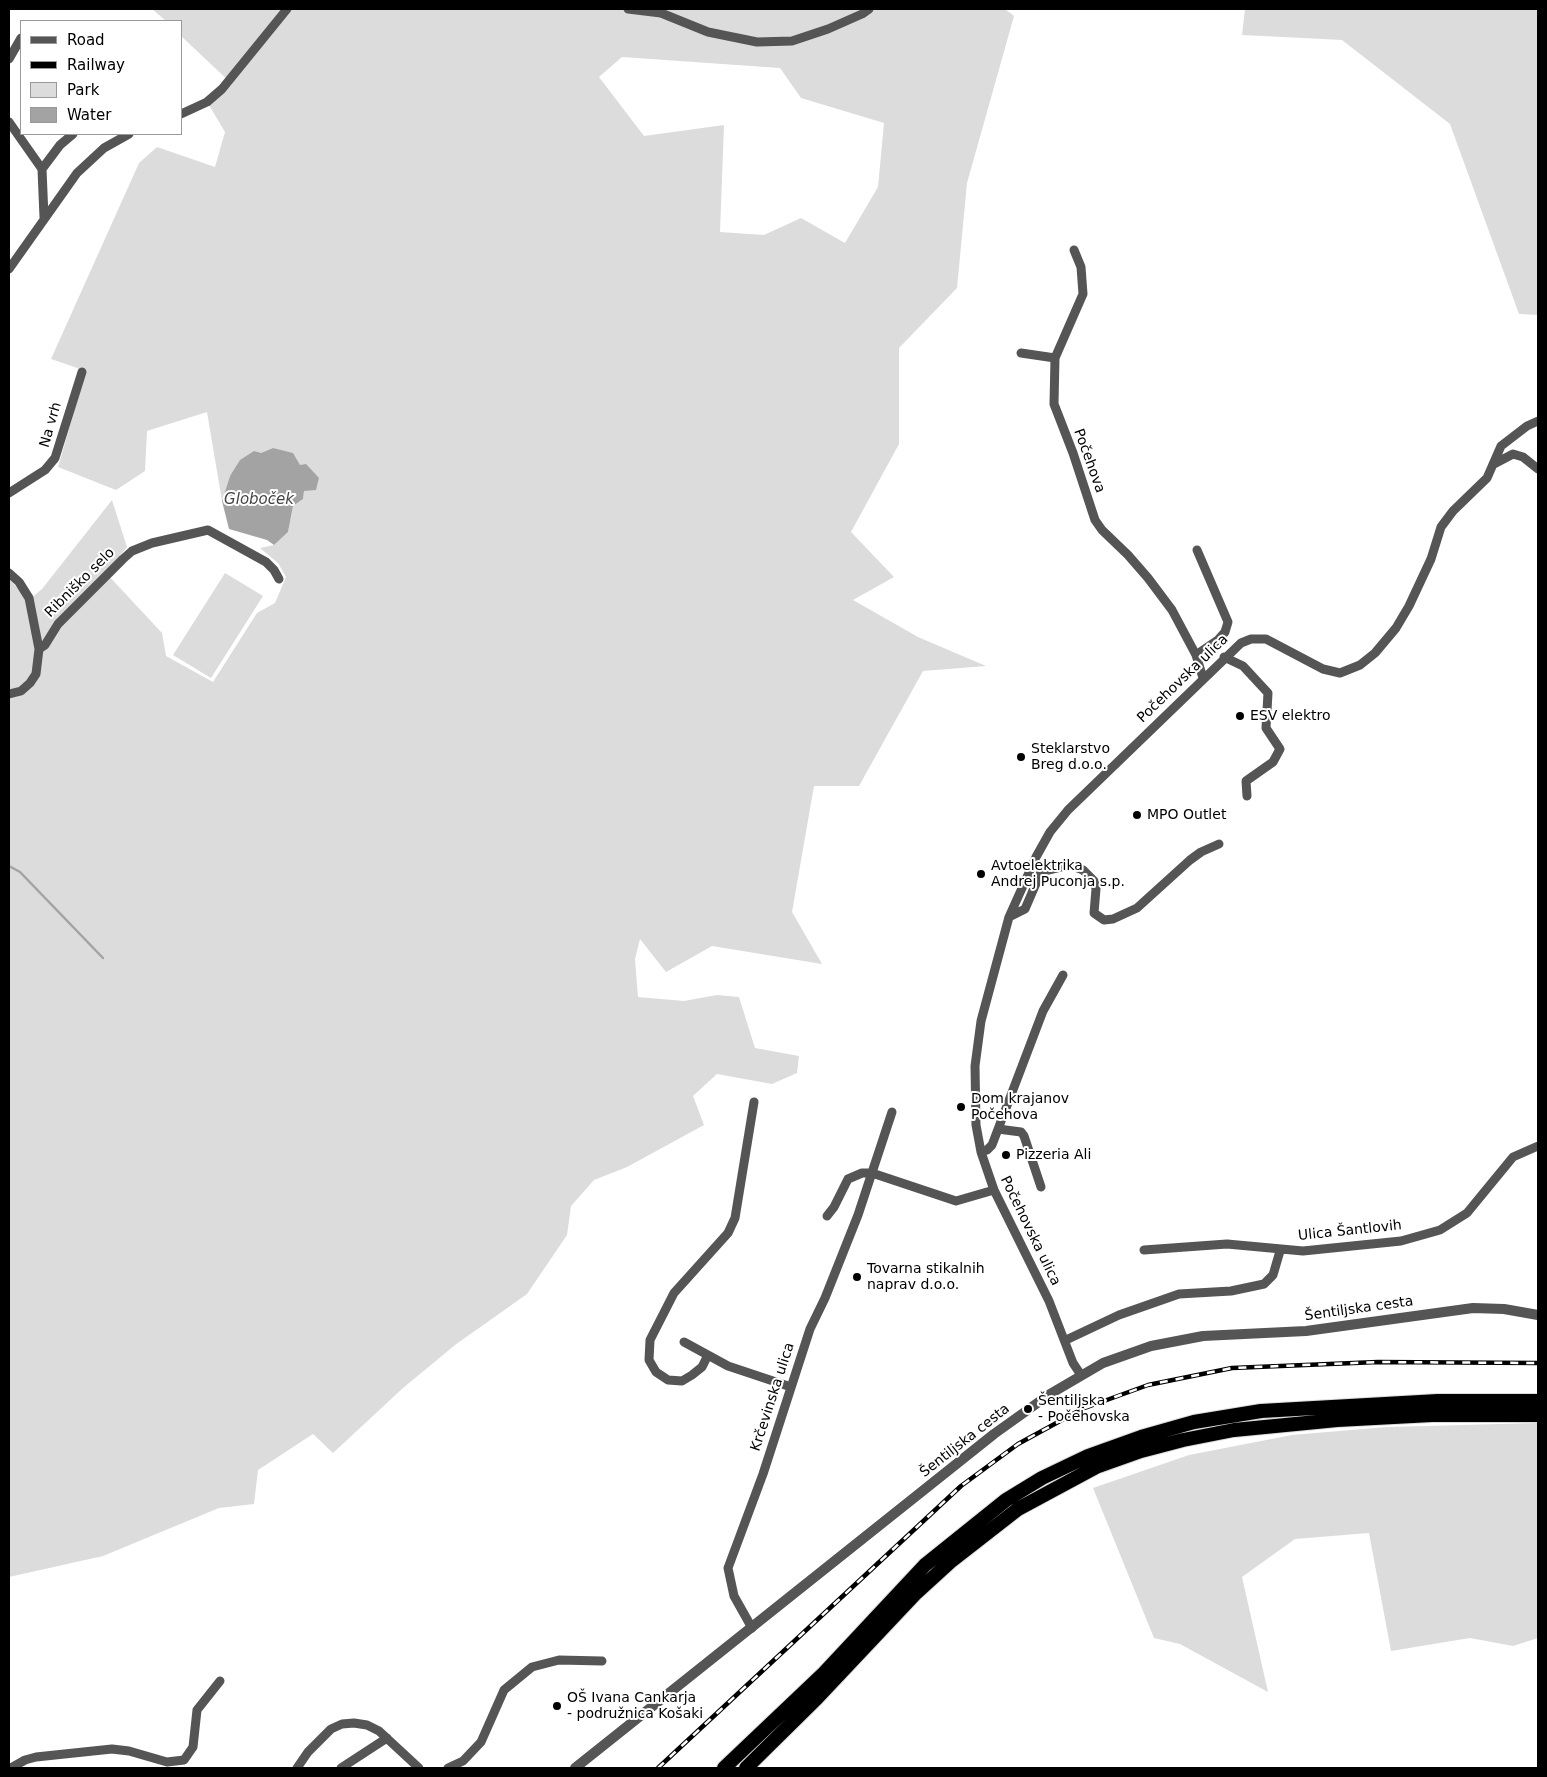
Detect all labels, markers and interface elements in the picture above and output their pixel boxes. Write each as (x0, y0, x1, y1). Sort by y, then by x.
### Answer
legend (20, 20, 182, 135)
text: Road (67, 31, 105, 49)
text: Railway (67, 56, 125, 74)
text: Park (67, 81, 99, 99)
text: Water (67, 106, 111, 124)
street label: Na vrh (37, 400, 65, 450)
street label: Počehova (1070, 427, 1108, 495)
water label: Globoček (224, 491, 294, 509)
street label: Ribniško selo (42, 545, 118, 621)
street label: Počehovska ulica (1134, 631, 1232, 727)
place label: ESV elektro (1250, 708, 1330, 724)
marker: ESV elektro (1234, 710, 1246, 722)
place label: Steklarstvo Breg d.o.o. (1031, 741, 1110, 774)
marker: Steklarstvo Breg d.o.o. (1015, 751, 1027, 763)
place label: MPO Outlet (1147, 807, 1226, 823)
marker: MPO Outlet (1131, 809, 1143, 821)
place label: Avtoelektrika Andrej Puconja s.p. (991, 858, 1125, 890)
marker: Avtoelektrika Andrej Puconja s.p. (975, 868, 987, 880)
place label: Dom krajanov Počehova (971, 1091, 1069, 1124)
marker: Dom krajanov Počehova (955, 1101, 967, 1113)
place label: Pizzeria Ali (1016, 1147, 1091, 1163)
marker: Pizzeria Ali (1000, 1149, 1012, 1161)
street label: Počehovska ulica (996, 1174, 1064, 1288)
street label: Ulica Šantlovih (1297, 1217, 1403, 1245)
place label: Tovarna stikalnih naprav d.o.o. (867, 1261, 985, 1294)
marker: Tovarna stikalnih naprav d.o.o. (851, 1271, 863, 1283)
street label: Šentiljska cesta (1304, 1293, 1414, 1325)
street label: Krčevinska ulica (748, 1341, 798, 1453)
place label: Šentiljska - Počehovska (1038, 1393, 1130, 1425)
street label: Šentiljska cesta (917, 1401, 1013, 1481)
marker: Šentiljska - Počehovska (1022, 1403, 1034, 1415)
place label: OŠ Ivana Cankarja - podružnica Košaki (567, 1690, 703, 1722)
marker: OŠ Ivana Cankarja - podružnica Košaki (551, 1700, 563, 1712)

